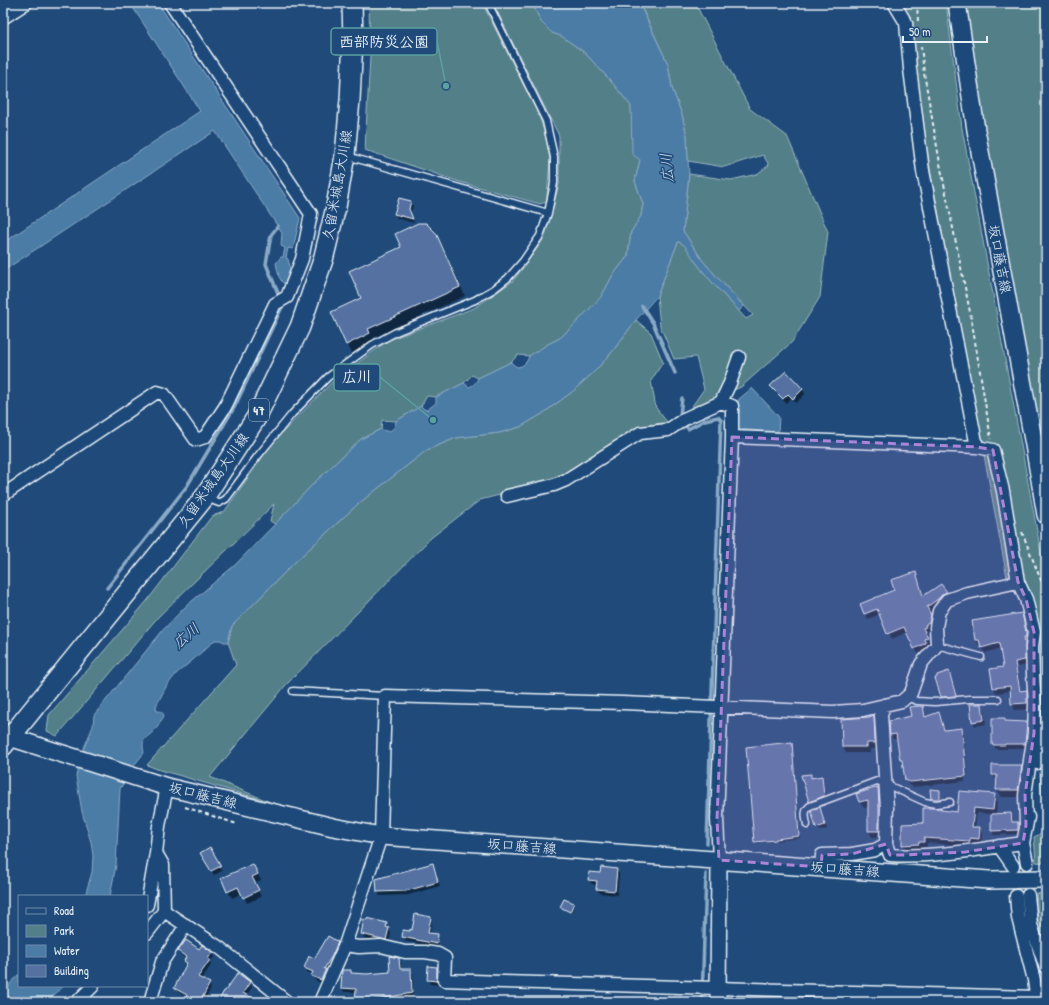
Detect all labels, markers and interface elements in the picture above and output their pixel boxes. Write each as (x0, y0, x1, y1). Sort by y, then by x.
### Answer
scale bar (903, 18, 987, 44)
text: 50 m (909, 23, 930, 40)
callout: 西部防災公園 (331, 28, 437, 55)
text: 西部防災公園 (339, 31, 429, 52)
street label: 久留米城島大川線 (317, 128, 356, 242)
water label: 広川 (655, 152, 678, 184)
street label: 坂口藤吉線 (984, 223, 1016, 295)
callout: 広川 (334, 364, 380, 391)
text: 広川 (342, 366, 372, 387)
road number: 47 (249, 399, 269, 421)
street label: 久留米城島大川線 (173, 428, 252, 531)
water label: 広川 (167, 618, 204, 653)
street label: 坂口藤吉線 (167, 777, 239, 812)
street label: 坂口藤吉線 (486, 834, 558, 857)
street label: 坂口藤吉線 (809, 857, 881, 880)
legend (18, 895, 148, 987)
text: Road (54, 902, 74, 919)
text: Park (54, 922, 74, 939)
text: Water (54, 942, 80, 959)
text: Building (54, 962, 89, 979)

